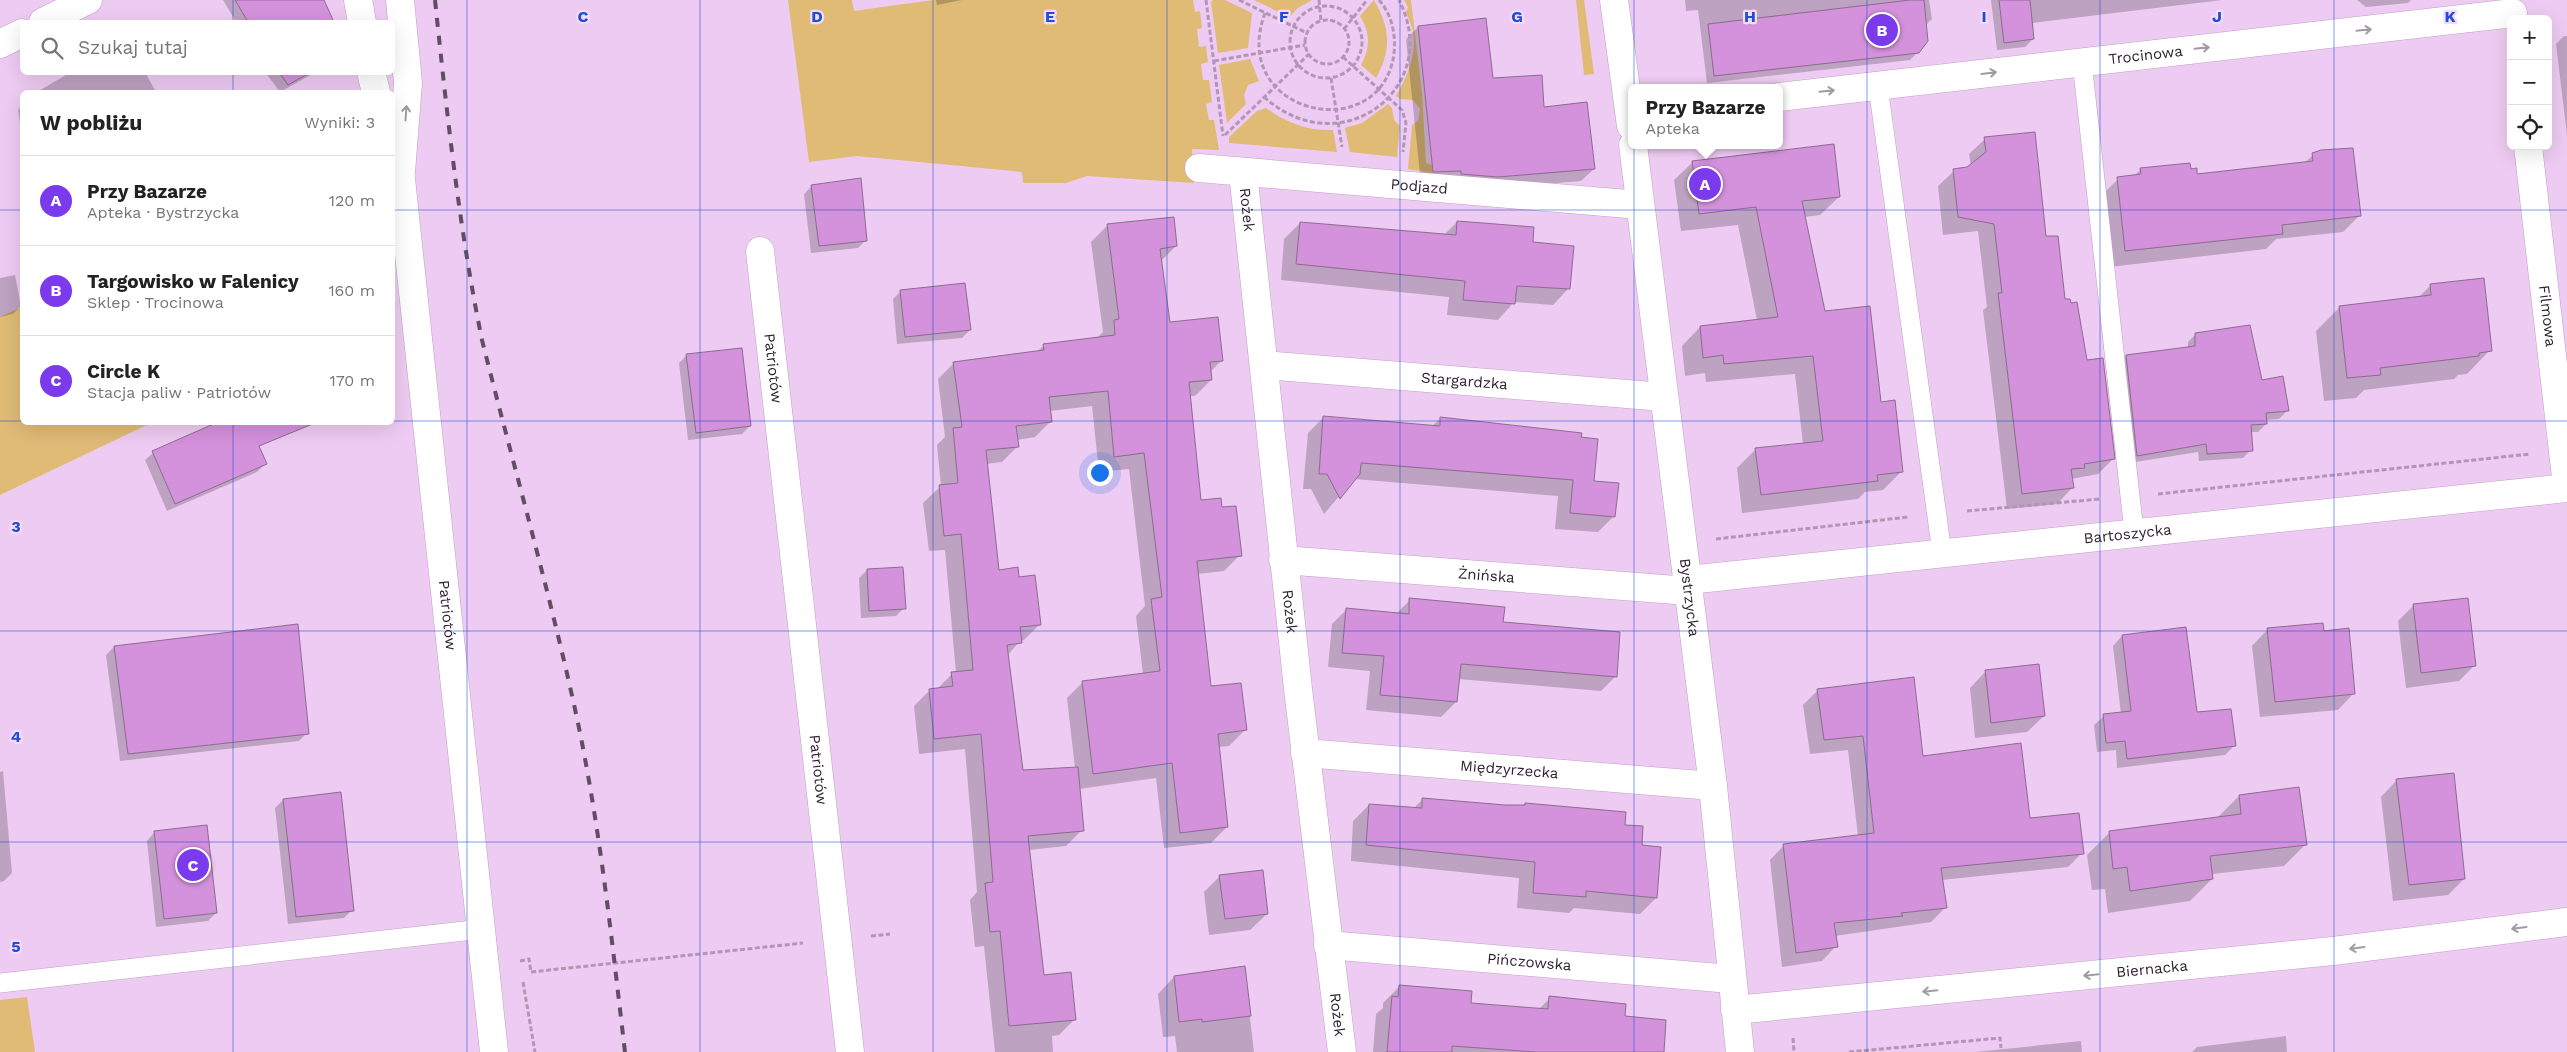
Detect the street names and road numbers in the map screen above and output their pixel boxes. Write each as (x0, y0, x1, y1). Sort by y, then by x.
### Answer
street label: Trocinowa (2108, 42, 2184, 68)
street label: Podjazd (1390, 175, 1448, 198)
street label: Rożek (1236, 187, 1258, 233)
street label: Filmowa (2535, 284, 2560, 348)
street label: Patriotów (760, 332, 786, 405)
street label: Stargardzka (1420, 369, 1509, 394)
street label: Bartoszycka (2083, 520, 2173, 548)
street label: Bystrzycka (1676, 557, 1703, 638)
street label: Żnińska (1457, 564, 1516, 587)
street label: Patriotów (435, 579, 460, 652)
street label: Rożek (1278, 589, 1301, 635)
street label: Patriotów (805, 734, 831, 806)
street label: Międzyrzecka (1459, 757, 1560, 783)
street label: Pińczowska (1486, 949, 1573, 975)
street label: Biernacka (2115, 956, 2189, 981)
street label: Rożek (1326, 992, 1349, 1038)

